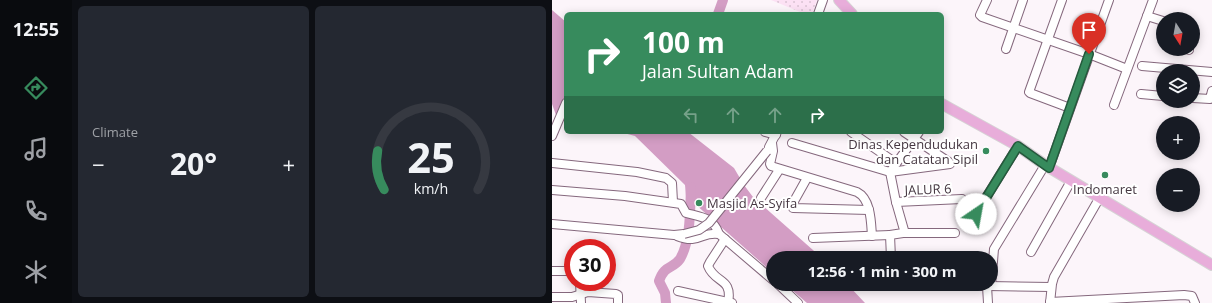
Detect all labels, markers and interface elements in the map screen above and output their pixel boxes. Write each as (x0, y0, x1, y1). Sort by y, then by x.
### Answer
north arrow (1156, 12, 1200, 56)
map controls (1156, 12, 1200, 212)
pin (1072, 13, 1106, 54)
text: 12:55 (13, 17, 59, 41)
icon: arrive (1078, 19, 1100, 41)
text: 100 m (642, 23, 725, 61)
icon: right (576, 28, 628, 80)
text: Jalan Sultan Adam (642, 59, 794, 83)
button: layers (1156, 64, 1200, 108)
icon: directions (22, 74, 50, 102)
icon: left (680, 104, 702, 126)
icon: ahead (722, 104, 744, 126)
icon: ahead (764, 104, 786, 126)
icon: right (806, 104, 828, 126)
button: + (1156, 116, 1200, 160)
text: Climate (92, 123, 138, 141)
text: 25 (407, 128, 454, 184)
icon: music (22, 135, 50, 163)
place label: Dinas Kependudukan dan Catatan Sipil (848, 135, 978, 168)
text: 20° (170, 143, 217, 184)
marker: Dinas Kependudukan dan Catatan Sipil (981, 146, 991, 156)
text: − (92, 149, 105, 179)
text: + (282, 149, 295, 179)
button: − (1156, 168, 1200, 212)
marker: Indomaret (1100, 170, 1110, 180)
text: km/h (413, 178, 448, 197)
street label: JALUR 6 (902, 179, 952, 199)
place label: Indomaret (1073, 180, 1137, 198)
position arrow (955, 193, 997, 235)
place label: Masjid As-Syifa (707, 194, 797, 212)
icon: phone (22, 197, 50, 225)
marker: Masjid As-Syifa (694, 198, 704, 208)
speed limit sign: 30 (564, 239, 616, 291)
icon: climate (22, 258, 50, 286)
text: 12:56 · 1 min · 300 m (808, 261, 956, 281)

